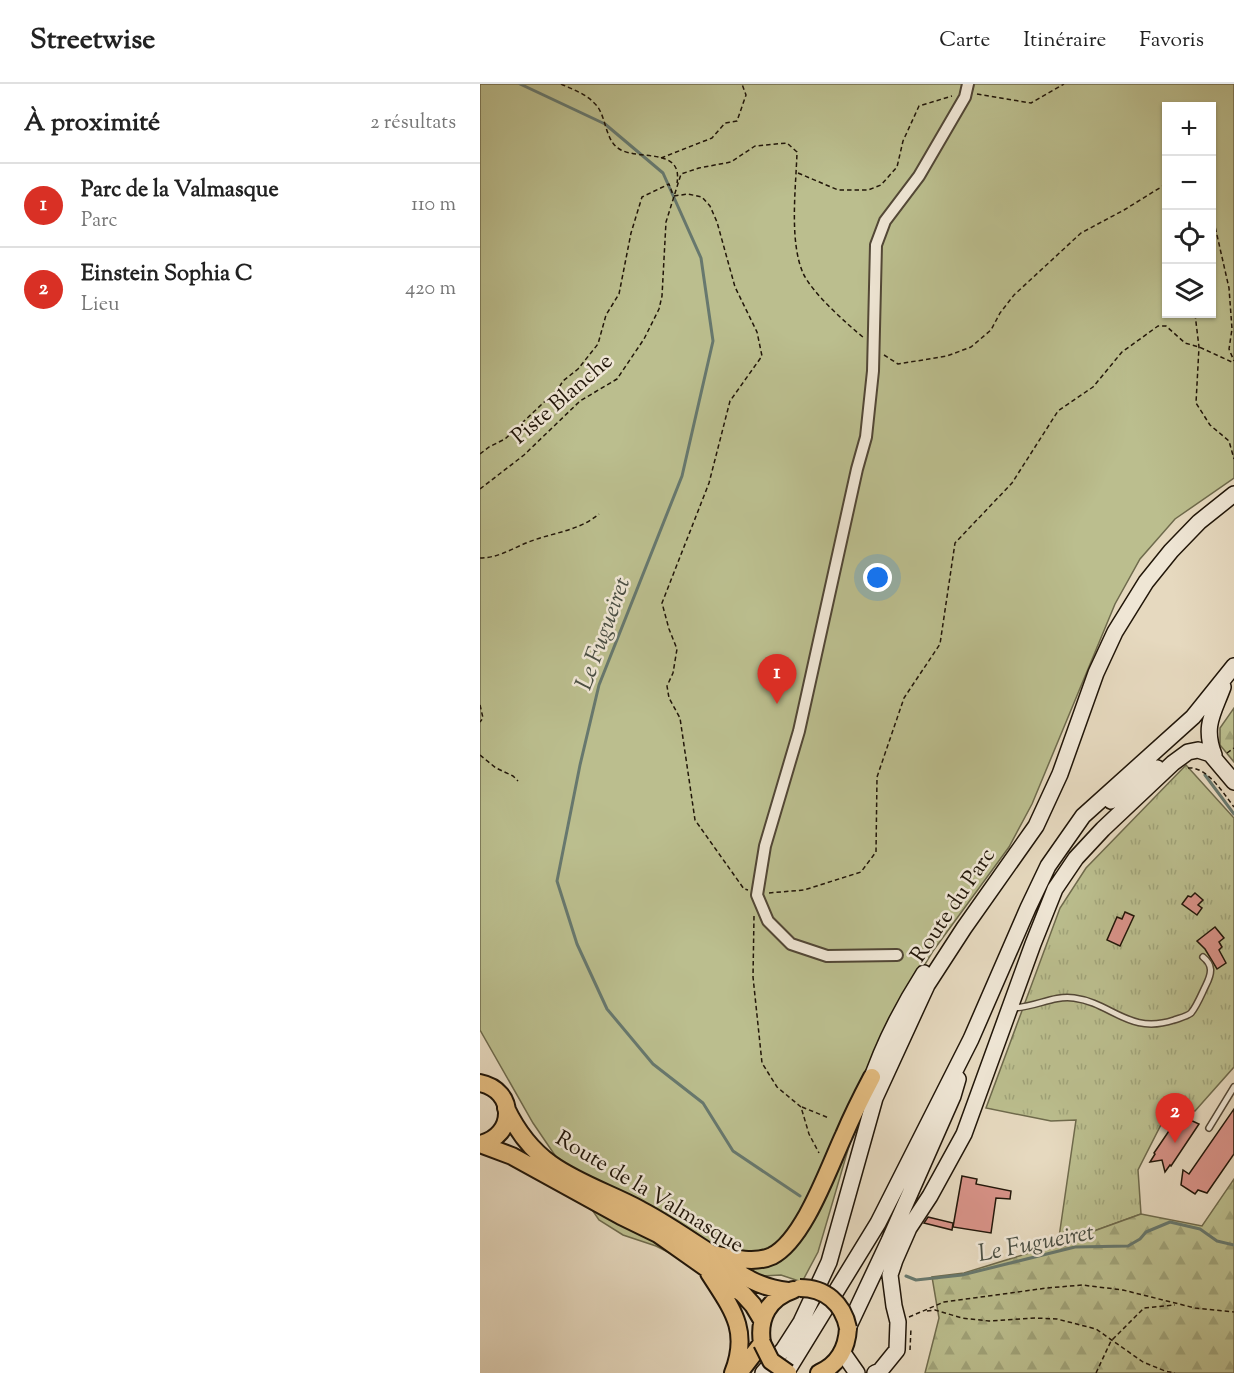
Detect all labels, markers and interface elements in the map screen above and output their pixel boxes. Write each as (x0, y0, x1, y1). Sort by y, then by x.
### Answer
text: Streetwise (30, 21, 155, 61)
text: Carte (939, 26, 990, 56)
text: Itinéraire (1023, 26, 1106, 56)
text: Favoris (1139, 26, 1204, 56)
map controls (1162, 102, 1216, 318)
button: + (1162, 102, 1216, 156)
text: À proximité (24, 105, 160, 142)
text: 2 résultats (370, 109, 456, 138)
button: − (1162, 156, 1216, 210)
text: Parc de la Valmasque (81, 175, 279, 207)
text: 1 (40, 191, 47, 220)
text: 110 m (411, 191, 456, 220)
text: Parc (81, 207, 117, 236)
button: locate (1162, 210, 1216, 264)
text: Einstein Sophia C (81, 259, 253, 291)
button: layers (1162, 264, 1216, 318)
text: 2 (39, 275, 48, 304)
text: 420 m (405, 275, 456, 304)
text: Lieu (81, 291, 119, 320)
street label: Piste Blanche (505, 347, 621, 453)
your location (863, 563, 892, 592)
water label: Le Fugueiret (568, 573, 640, 695)
pin: 1 (758, 654, 796, 704)
street label: Route du Parc (904, 842, 1004, 970)
pin: 2 (1156, 1094, 1194, 1143)
street label: Route de la Valmasque (549, 1124, 749, 1262)
water label: Le Fugueiret (975, 1216, 1097, 1272)

